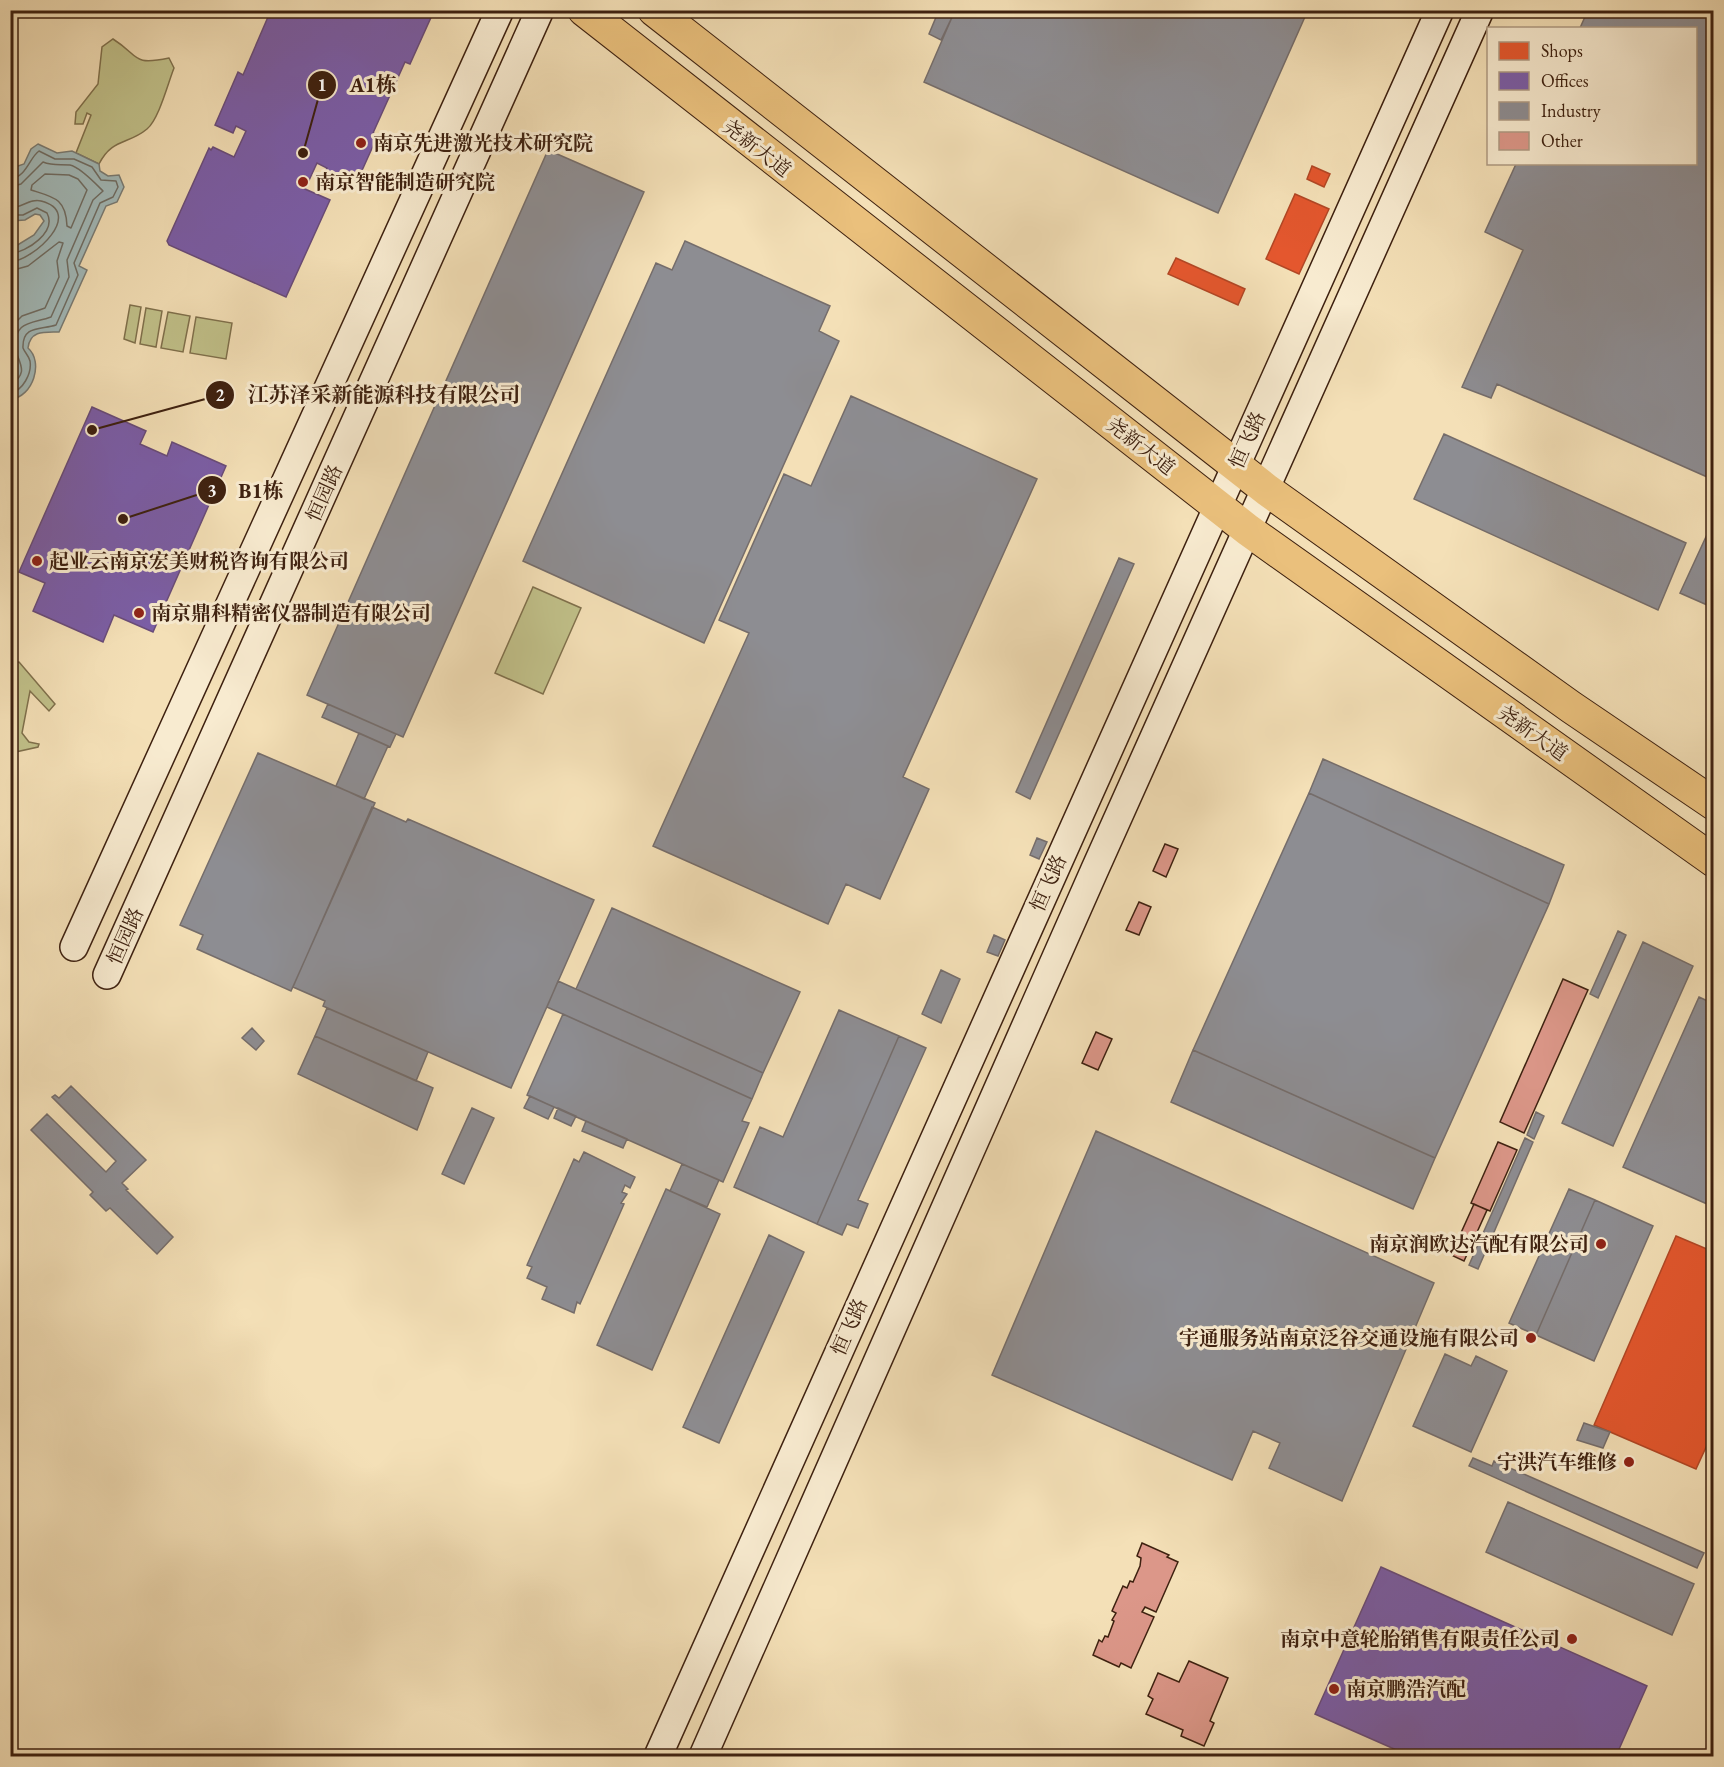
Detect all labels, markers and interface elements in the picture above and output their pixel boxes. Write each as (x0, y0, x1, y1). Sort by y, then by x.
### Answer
legend (1487, 27, 1697, 165)
text: Shops (1541, 39, 1583, 62)
callout: A1栋 (307, 65, 408, 104)
text: Offices (1541, 69, 1589, 92)
text: A1栋 (348, 71, 397, 98)
text: 1 (317, 73, 327, 96)
text: Industry (1541, 99, 1601, 122)
street label: 尧新大道 (717, 113, 797, 183)
text: Other (1541, 129, 1583, 152)
place label: 南京先进激光技术研究院 (373, 130, 593, 156)
marker: 南京先进激光技术研究院 (354, 136, 368, 150)
place label: 南京智能制造研究院 (315, 169, 495, 195)
marker: 南京智能制造研究院 (296, 175, 310, 189)
callout: 江苏泽采新能源科技有限公司 (205, 376, 532, 415)
text: 江苏泽采新能源科技有限公司 (248, 381, 521, 408)
text: 2 (215, 383, 225, 406)
street label: 恒飞路 (1223, 407, 1271, 473)
street label: 尧新大道 (1101, 411, 1181, 481)
street label: 恒园路 (300, 460, 348, 526)
callout: B1栋 (197, 471, 296, 510)
text: B1栋 (238, 477, 284, 504)
text: 3 (207, 479, 217, 502)
place label: 起业云南京宏美财税咨询有限公司 (49, 548, 349, 574)
marker: 起业云南京宏美财税咨询有限公司 (30, 554, 44, 568)
place label: 南京鼎科精密仪器制造有限公司 (151, 600, 431, 626)
marker: 南京鼎科精密仪器制造有限公司 (132, 606, 146, 620)
street label: 尧新大道 (1493, 699, 1573, 767)
street label: 恒飞路 (1024, 850, 1072, 916)
street label: 恒园路 (101, 903, 149, 969)
place label: 南京润欧达汽配有限公司 (1369, 1231, 1589, 1257)
marker: 南京润欧达汽配有限公司 (1594, 1237, 1608, 1251)
street label: 恒飞路 (825, 1294, 873, 1360)
place label: 宇通服务站南京泛谷交通设施有限公司 (1179, 1325, 1519, 1351)
marker: 宇通服务站南京泛谷交通设施有限公司 (1524, 1331, 1538, 1345)
place label: 宁洪汽车维修 (1497, 1449, 1617, 1475)
marker: 宁洪汽车维修 (1622, 1455, 1636, 1469)
place label: 南京中意轮胎销售有限责任公司 (1280, 1626, 1560, 1652)
marker: 南京中意轮胎销售有限责任公司 (1565, 1632, 1579, 1646)
place label: 南京鹏浩汽配 (1346, 1676, 1466, 1702)
marker: 南京鹏浩汽配 (1327, 1682, 1341, 1696)

